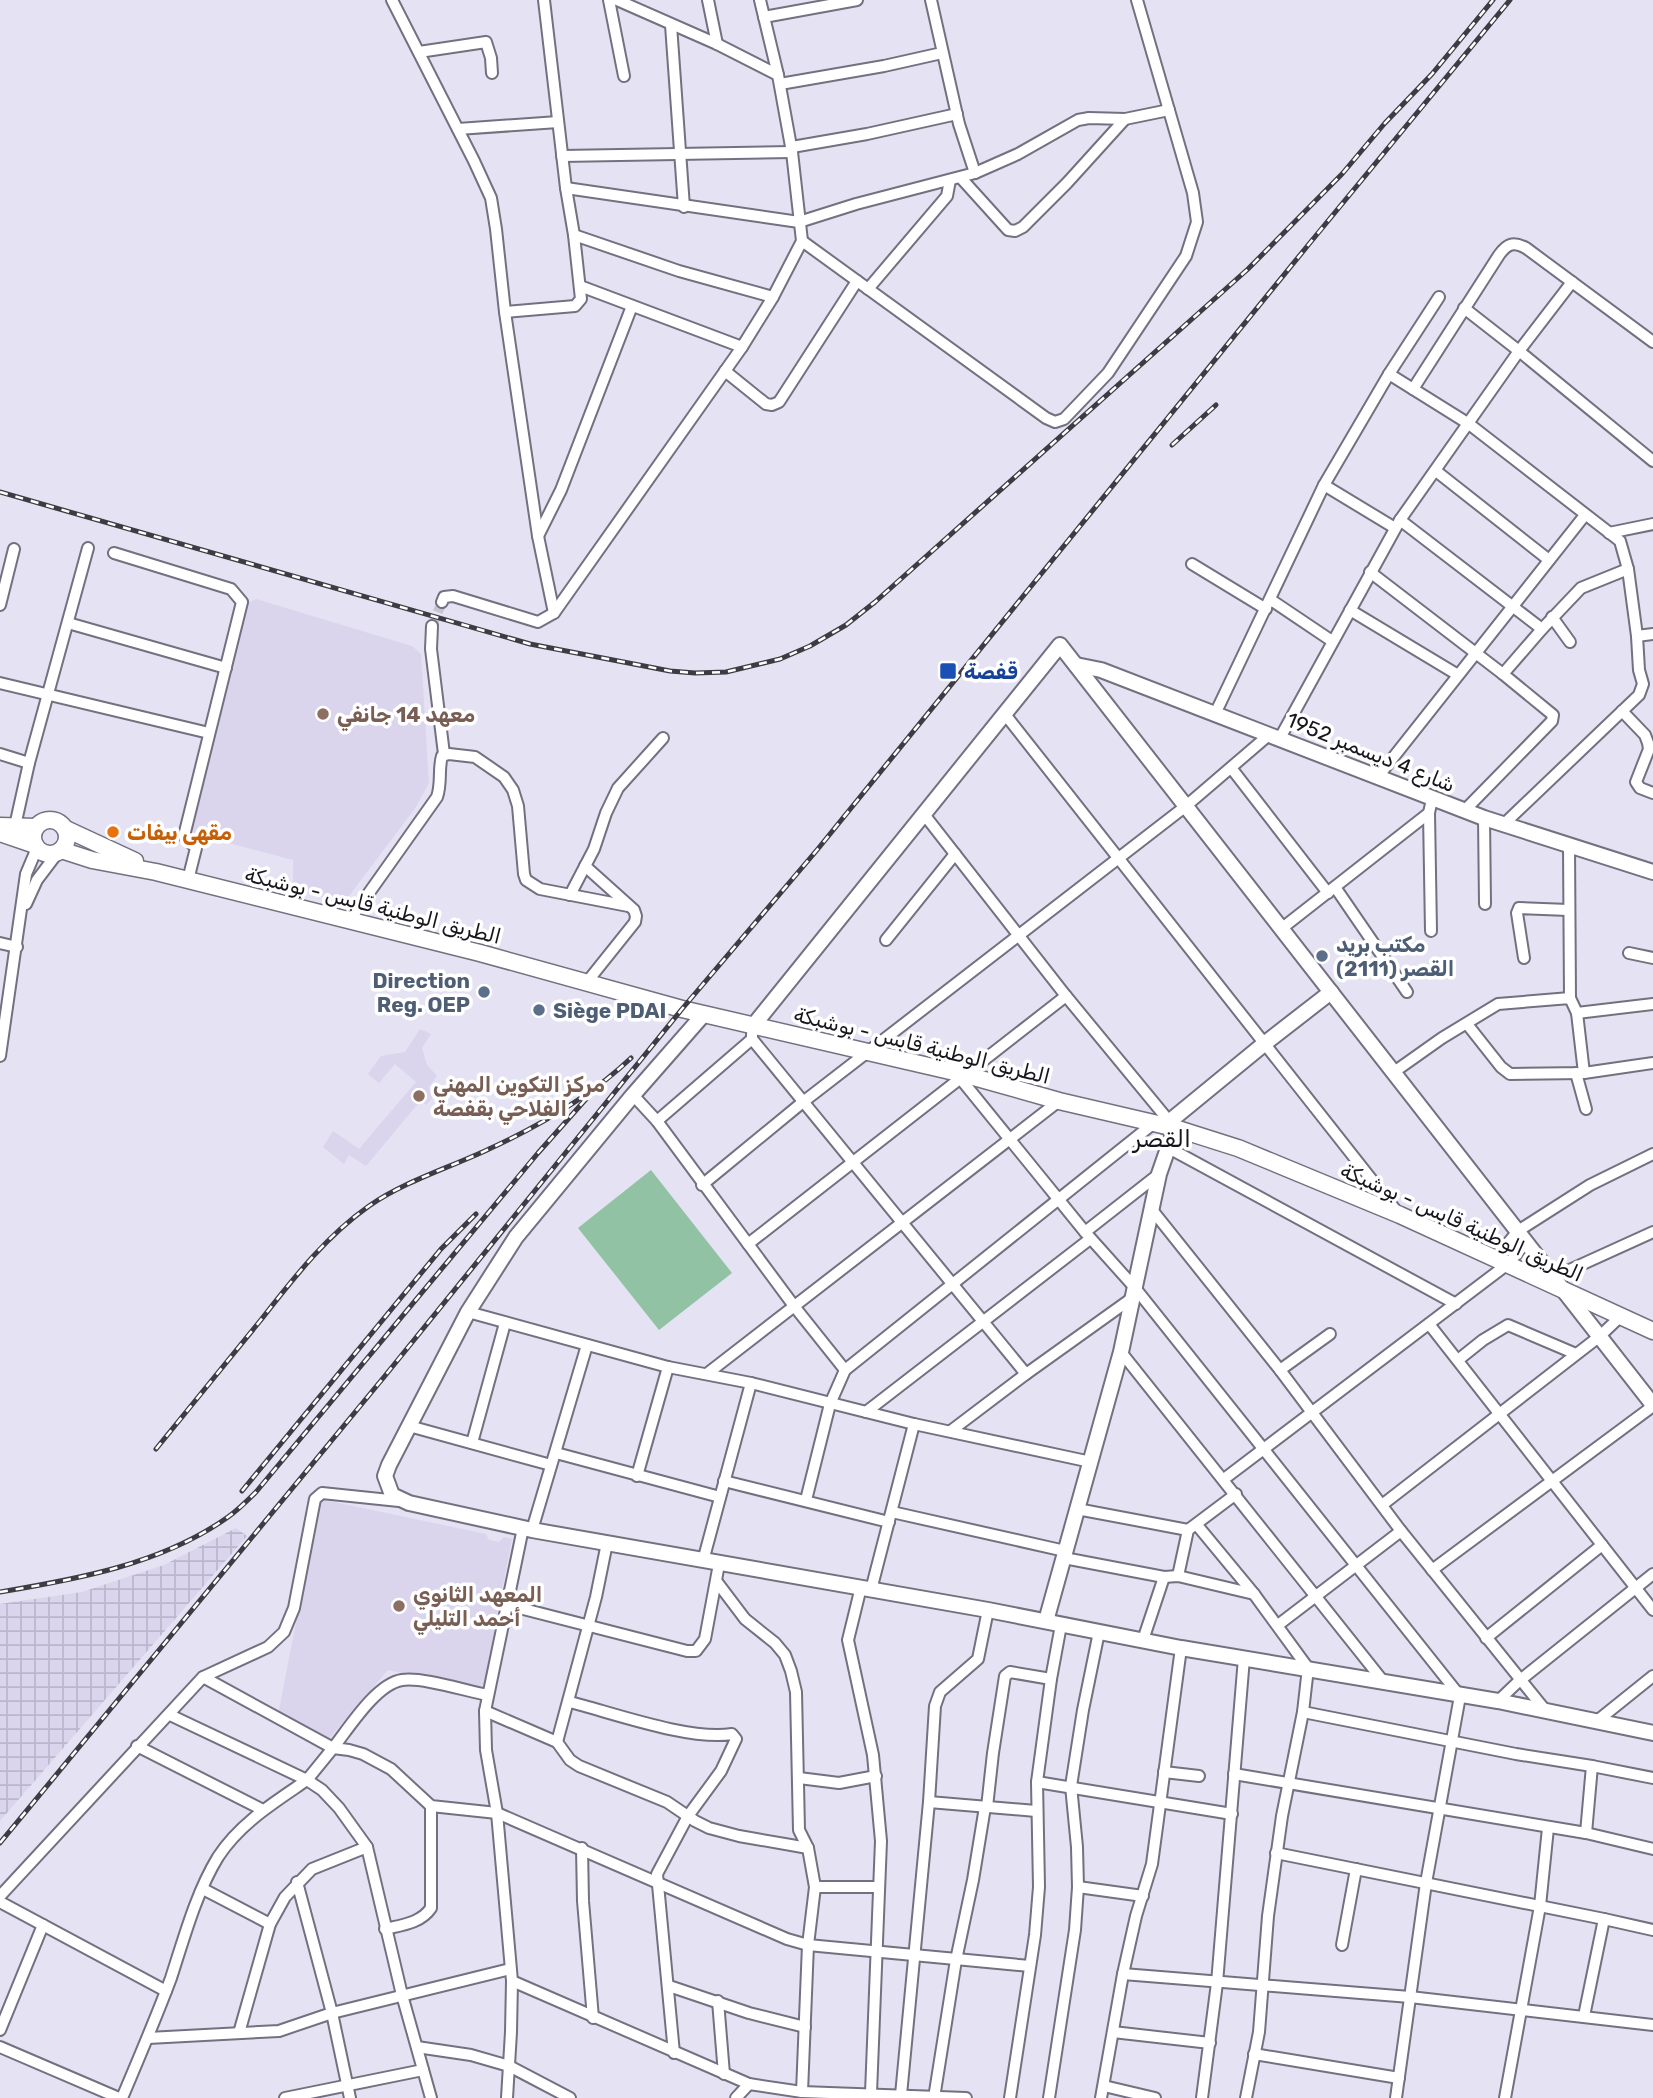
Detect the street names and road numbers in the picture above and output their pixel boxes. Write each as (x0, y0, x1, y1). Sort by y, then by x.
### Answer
street label: شارع 4 ديسمبر 1952 (1282, 707, 1459, 799)
street label: الطريق الوطنية قابس - بوشبكة (242, 861, 504, 949)
street label: الطريق الوطنية قابس - بوشبكة (791, 1001, 1053, 1089)
street label: الطريق الوطنية قابس - بوشبكة (1337, 1157, 1587, 1287)

